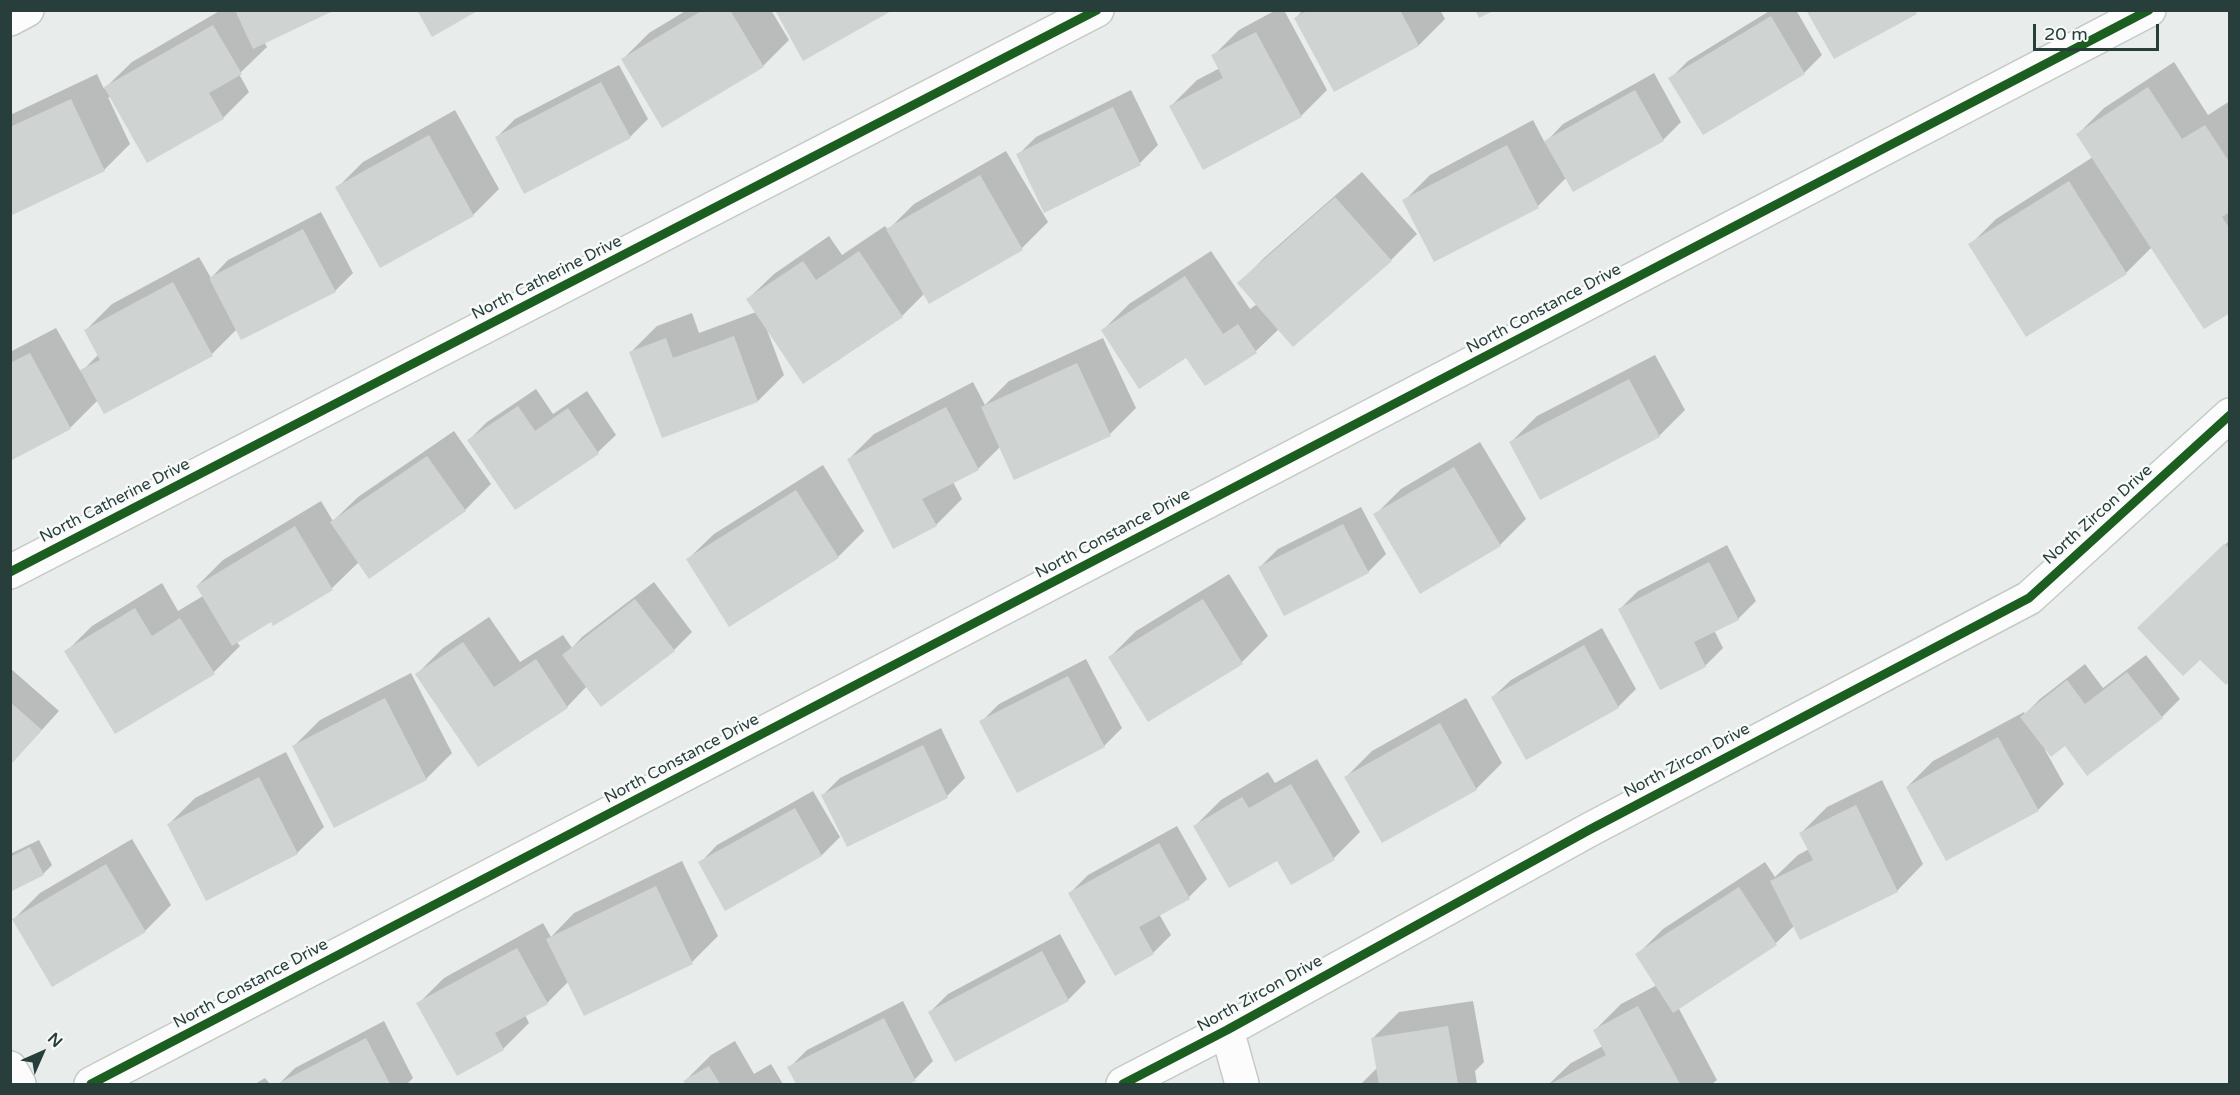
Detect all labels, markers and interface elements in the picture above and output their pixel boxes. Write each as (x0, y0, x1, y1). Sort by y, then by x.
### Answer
scale bar (2036, 12, 2162, 50)
text: 20 m (2044, 23, 2088, 45)
street label: North Catherine Drive (469, 232, 625, 324)
street label: North Constance Drive (1463, 260, 1625, 358)
street label: North Catherine Drive (37, 455, 193, 547)
street label: North Zircon Drive (2040, 461, 2156, 569)
street label: North Constance Drive (1032, 485, 1194, 583)
street label: North Constance Drive (601, 710, 763, 808)
street label: North Zircon Drive (1621, 720, 1753, 802)
street label: North Constance Drive (170, 935, 332, 1033)
street label: North Zircon Drive (1194, 952, 1326, 1036)
north arrow (12, 1023, 72, 1083)
text: N (43, 1029, 66, 1052)

